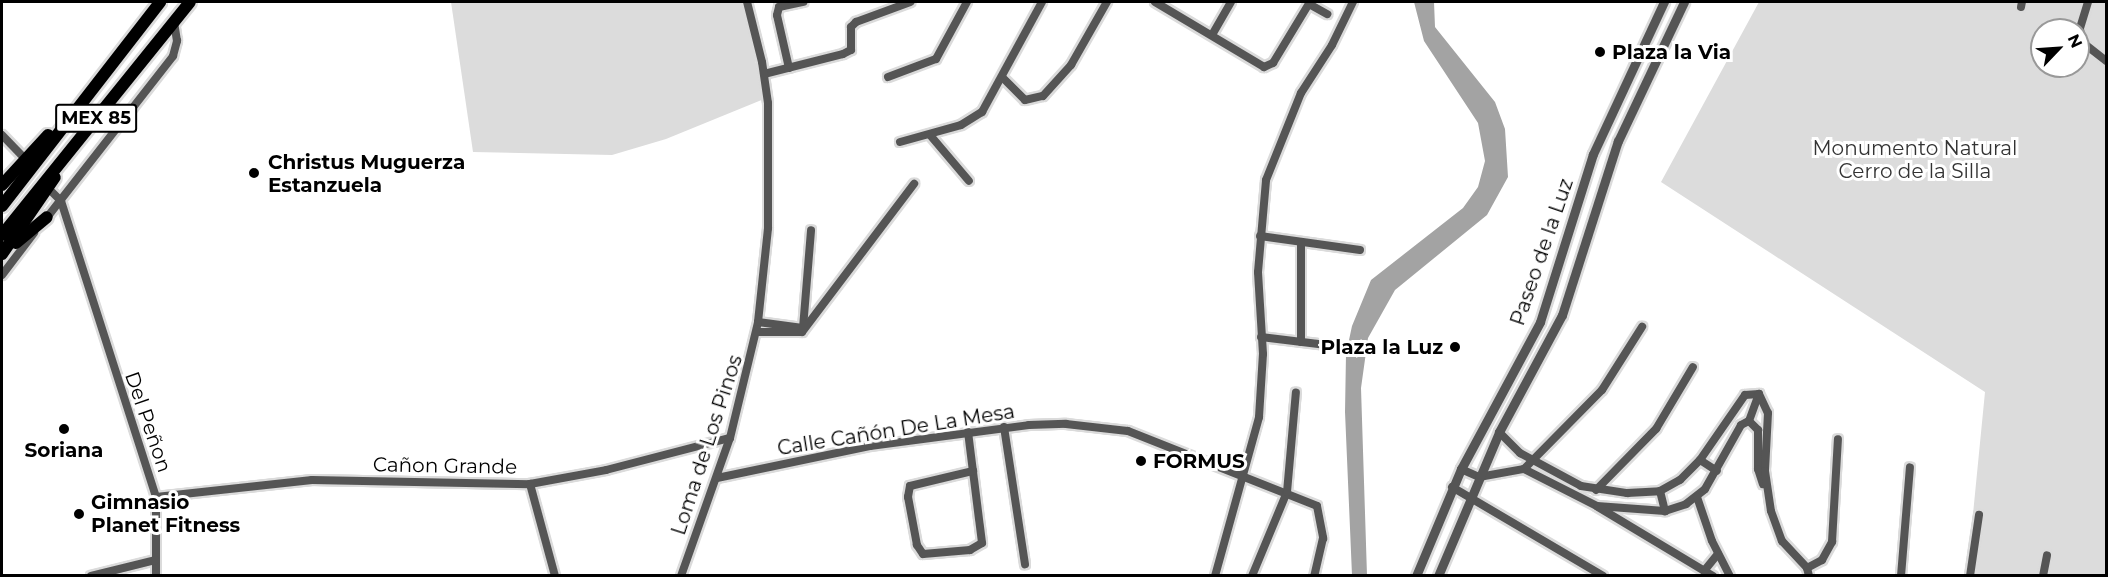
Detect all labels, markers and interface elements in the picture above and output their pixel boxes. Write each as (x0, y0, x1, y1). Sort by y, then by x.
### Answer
north arrow (2030, 18, 2090, 78)
text: N (2064, 31, 2086, 51)
place label: Plaza la Via (1612, 40, 1731, 64)
marker: Plaza la Via (1593, 45, 1607, 59)
road number: MEX 85 (54, 103, 138, 133)
park label: Monumento Natural Cerro de la Silla (1813, 137, 2017, 184)
place label: Christus Muguerza Estanzuela (268, 150, 465, 197)
marker: Christus Muguerza Estanzuela (245, 164, 263, 182)
street label: Paseo de la Luz (1506, 175, 1578, 329)
place label: Plaza la Luz (1321, 335, 1443, 359)
marker: Plaza la Luz (1448, 340, 1462, 354)
street label: Loma de Los Pinos (667, 352, 747, 538)
street label: Del Peñon (120, 368, 176, 476)
street label: Calle Cañón De La Mesa (776, 399, 1016, 461)
marker: Soriana (57, 422, 71, 436)
place label: Soriana (25, 438, 103, 462)
place label: FORMUS (1153, 449, 1245, 473)
street label: Cañon Grande (373, 453, 517, 479)
marker: FORMUS (1134, 454, 1148, 468)
place label: Gimnasio Planet Fitness (91, 490, 240, 537)
marker: Gimnasio Planet Fitness (72, 507, 86, 521)

